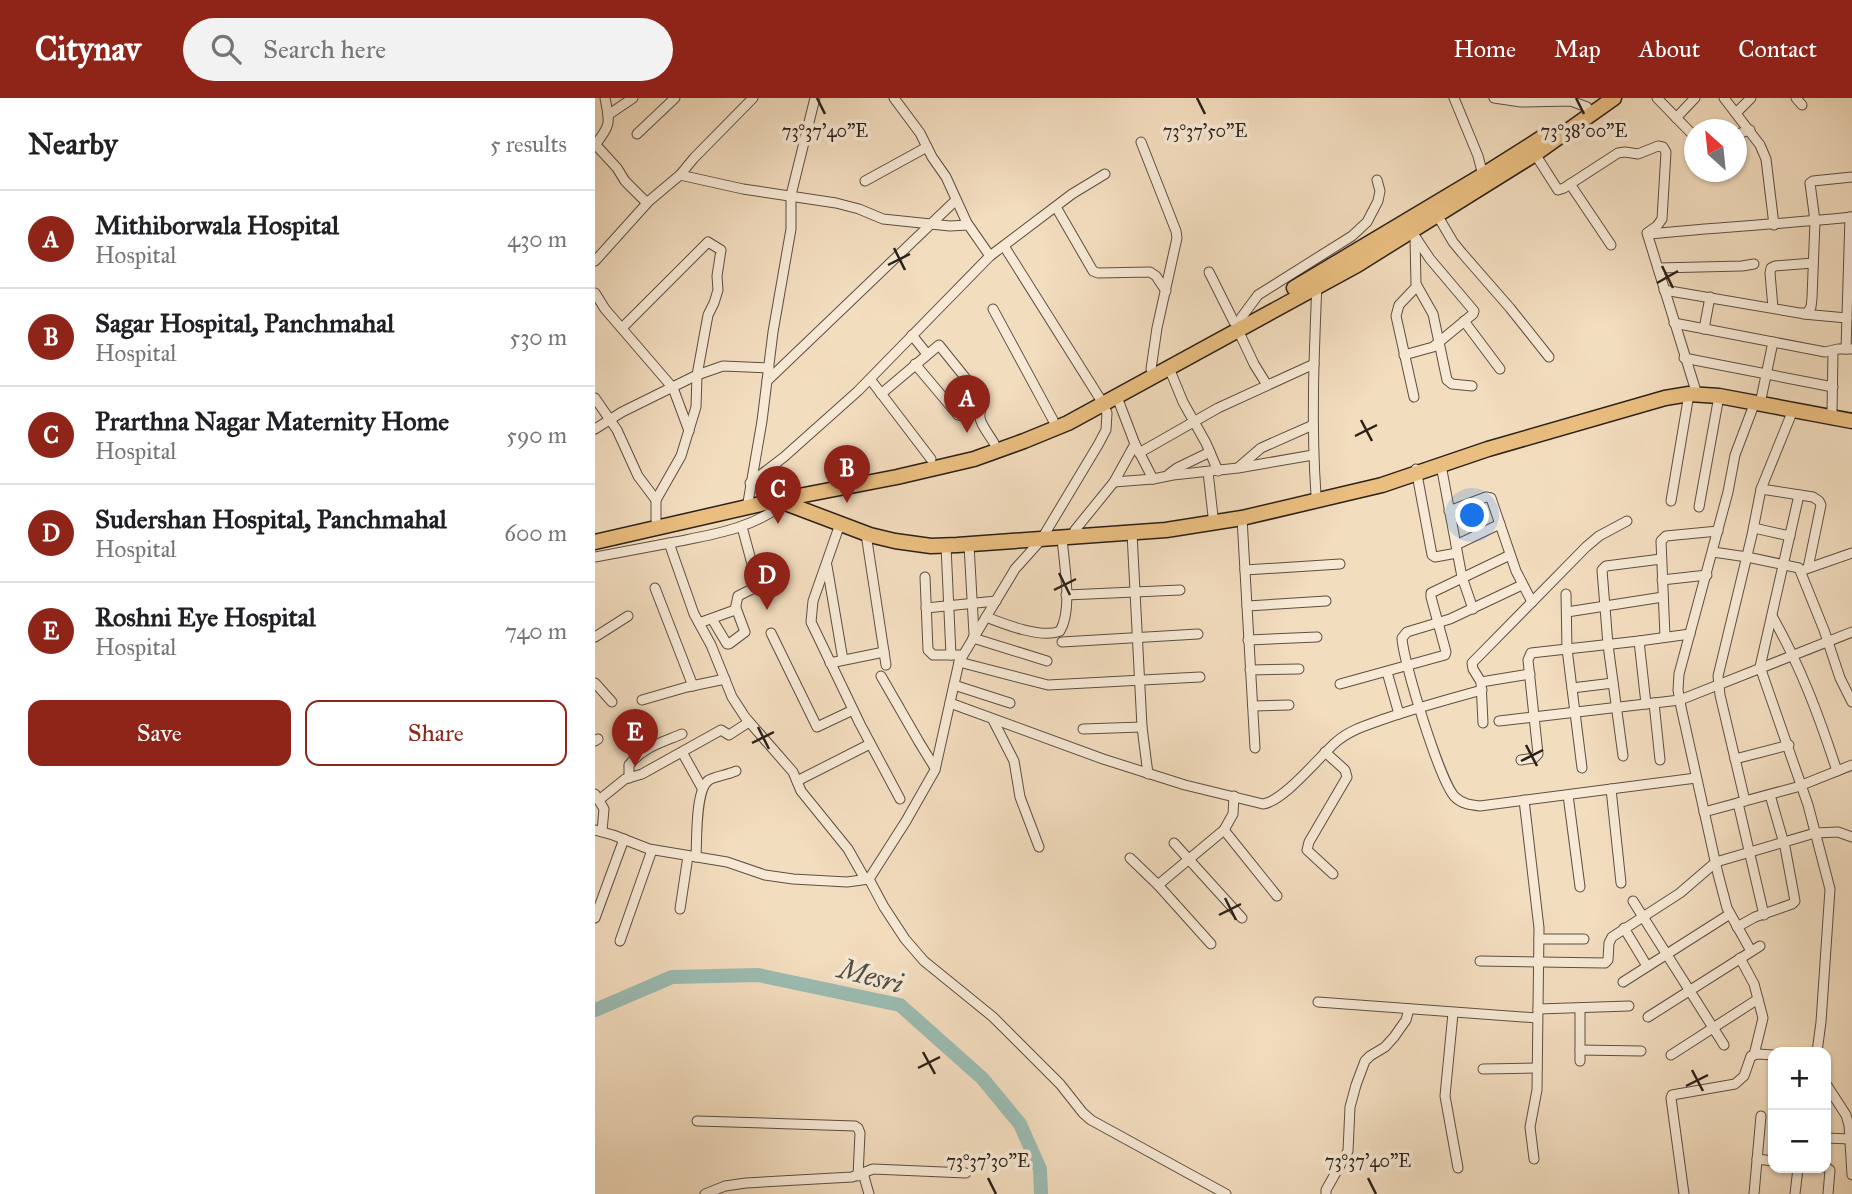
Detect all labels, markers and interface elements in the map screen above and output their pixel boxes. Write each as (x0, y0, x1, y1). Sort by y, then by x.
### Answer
search box (183, 18, 673, 81)
text: Citynav (35, 29, 141, 69)
icon: search (207, 30, 245, 68)
text: Search here (263, 33, 386, 65)
text: Home (1453, 34, 1516, 64)
text: Map (1554, 34, 1601, 64)
text: About (1639, 34, 1700, 64)
text: Contact (1738, 34, 1817, 64)
north arrow (1684, 119, 1747, 182)
text: 73°37'40"E (782, 120, 868, 142)
text: 73°37'50"E (1163, 120, 1247, 142)
text: 73°38'00"E (1541, 120, 1628, 142)
text: Nearby (28, 126, 118, 162)
text: 5 results (490, 130, 567, 158)
text: Mithiborwala Hospital (95, 209, 339, 241)
text: A (43, 225, 59, 253)
text: 430 m (507, 225, 567, 253)
text: Hospital (95, 241, 177, 269)
text: Sagar Hospital, Panchmahal (95, 307, 394, 339)
text: B (43, 323, 59, 351)
text: 530 m (509, 323, 567, 351)
text: Hospital (95, 339, 177, 367)
pin: A (944, 375, 990, 433)
text: Prarthna Nagar Maternity Home (95, 405, 449, 437)
text: C (43, 421, 59, 449)
text: 590 m (506, 421, 567, 449)
text: Hospital (95, 437, 177, 465)
pin: B (824, 445, 870, 503)
pin: C (755, 466, 801, 524)
your location (1455, 498, 1489, 532)
text: Sudershan Hospital, Panchmahal (95, 503, 447, 535)
text: D (42, 519, 60, 547)
text: 600 m (504, 519, 567, 547)
text: Hospital (95, 535, 177, 563)
pin: D (744, 552, 790, 610)
text: Roshni Eye Hospital (95, 601, 316, 633)
text: E (43, 617, 59, 645)
text: 740 m (505, 617, 567, 645)
text: Hospital (95, 633, 177, 661)
button: Save (28, 700, 291, 766)
button: Share (305, 700, 567, 766)
pin: E (612, 709, 658, 767)
water label: Mesri (832, 950, 907, 1001)
map controls (1768, 1047, 1831, 1173)
button: + (1768, 1047, 1831, 1110)
button: − (1768, 1110, 1831, 1173)
text: 73°37'30"E (946, 1150, 1030, 1172)
text: 73°37'40"E (1325, 1150, 1411, 1172)

